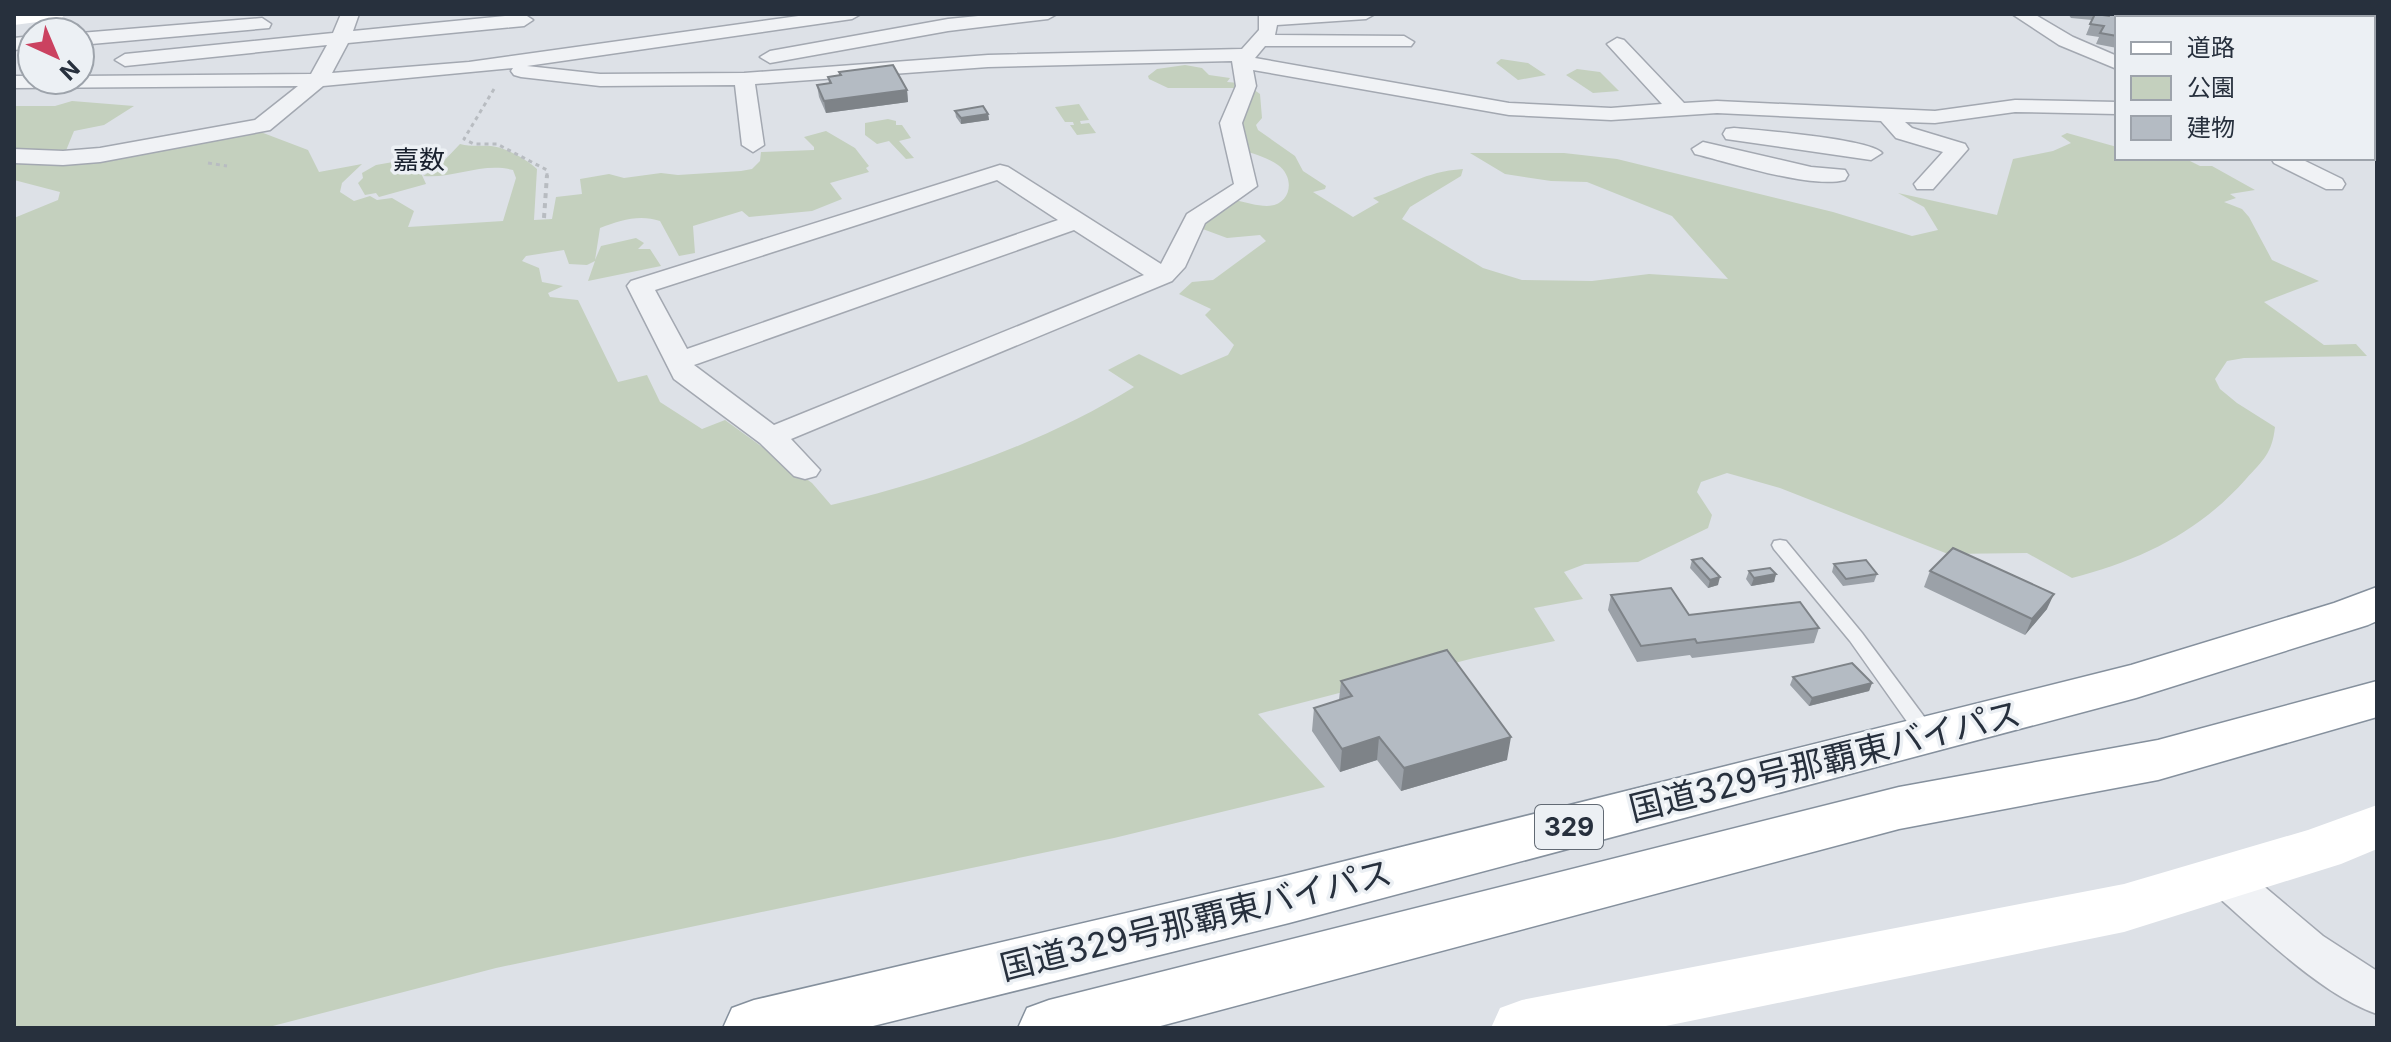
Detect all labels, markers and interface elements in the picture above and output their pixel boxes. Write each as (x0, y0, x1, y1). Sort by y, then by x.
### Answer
north arrow (16, 16, 96, 96)
legend (2115, 16, 2375, 160)
text: 道路 (2187, 33, 2235, 62)
text: N (55, 55, 85, 86)
text: 公園 (2187, 73, 2235, 102)
text: 建物 (2187, 113, 2235, 142)
district label: 嘉数 (393, 144, 445, 175)
street label: 国道329号那覇東バイパス (1625, 692, 2025, 829)
road number: 329 (1535, 805, 1603, 849)
street label: 国道329号那覇東バイパス (996, 851, 1396, 988)

